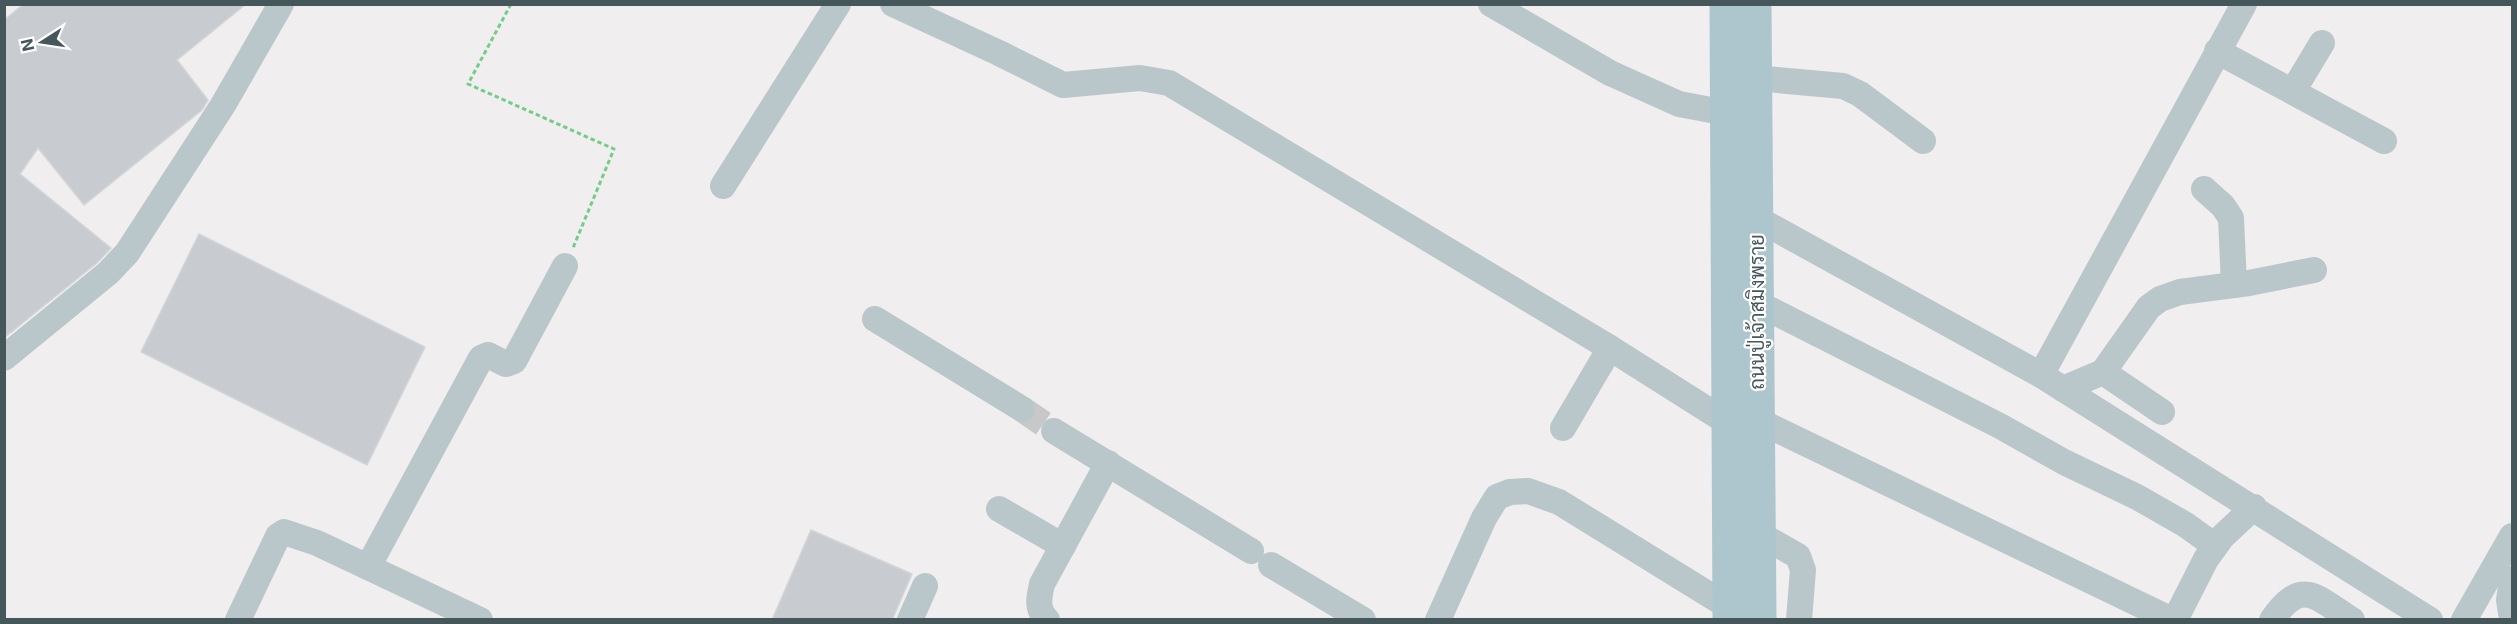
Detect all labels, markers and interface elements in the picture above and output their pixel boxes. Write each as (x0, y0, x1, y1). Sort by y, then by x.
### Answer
north arrow (12, 12, 72, 72)
text: N (16, 37, 38, 53)
street label: ถนนปู่เจ้าสมิงพราย (1745, 234, 1772, 390)

